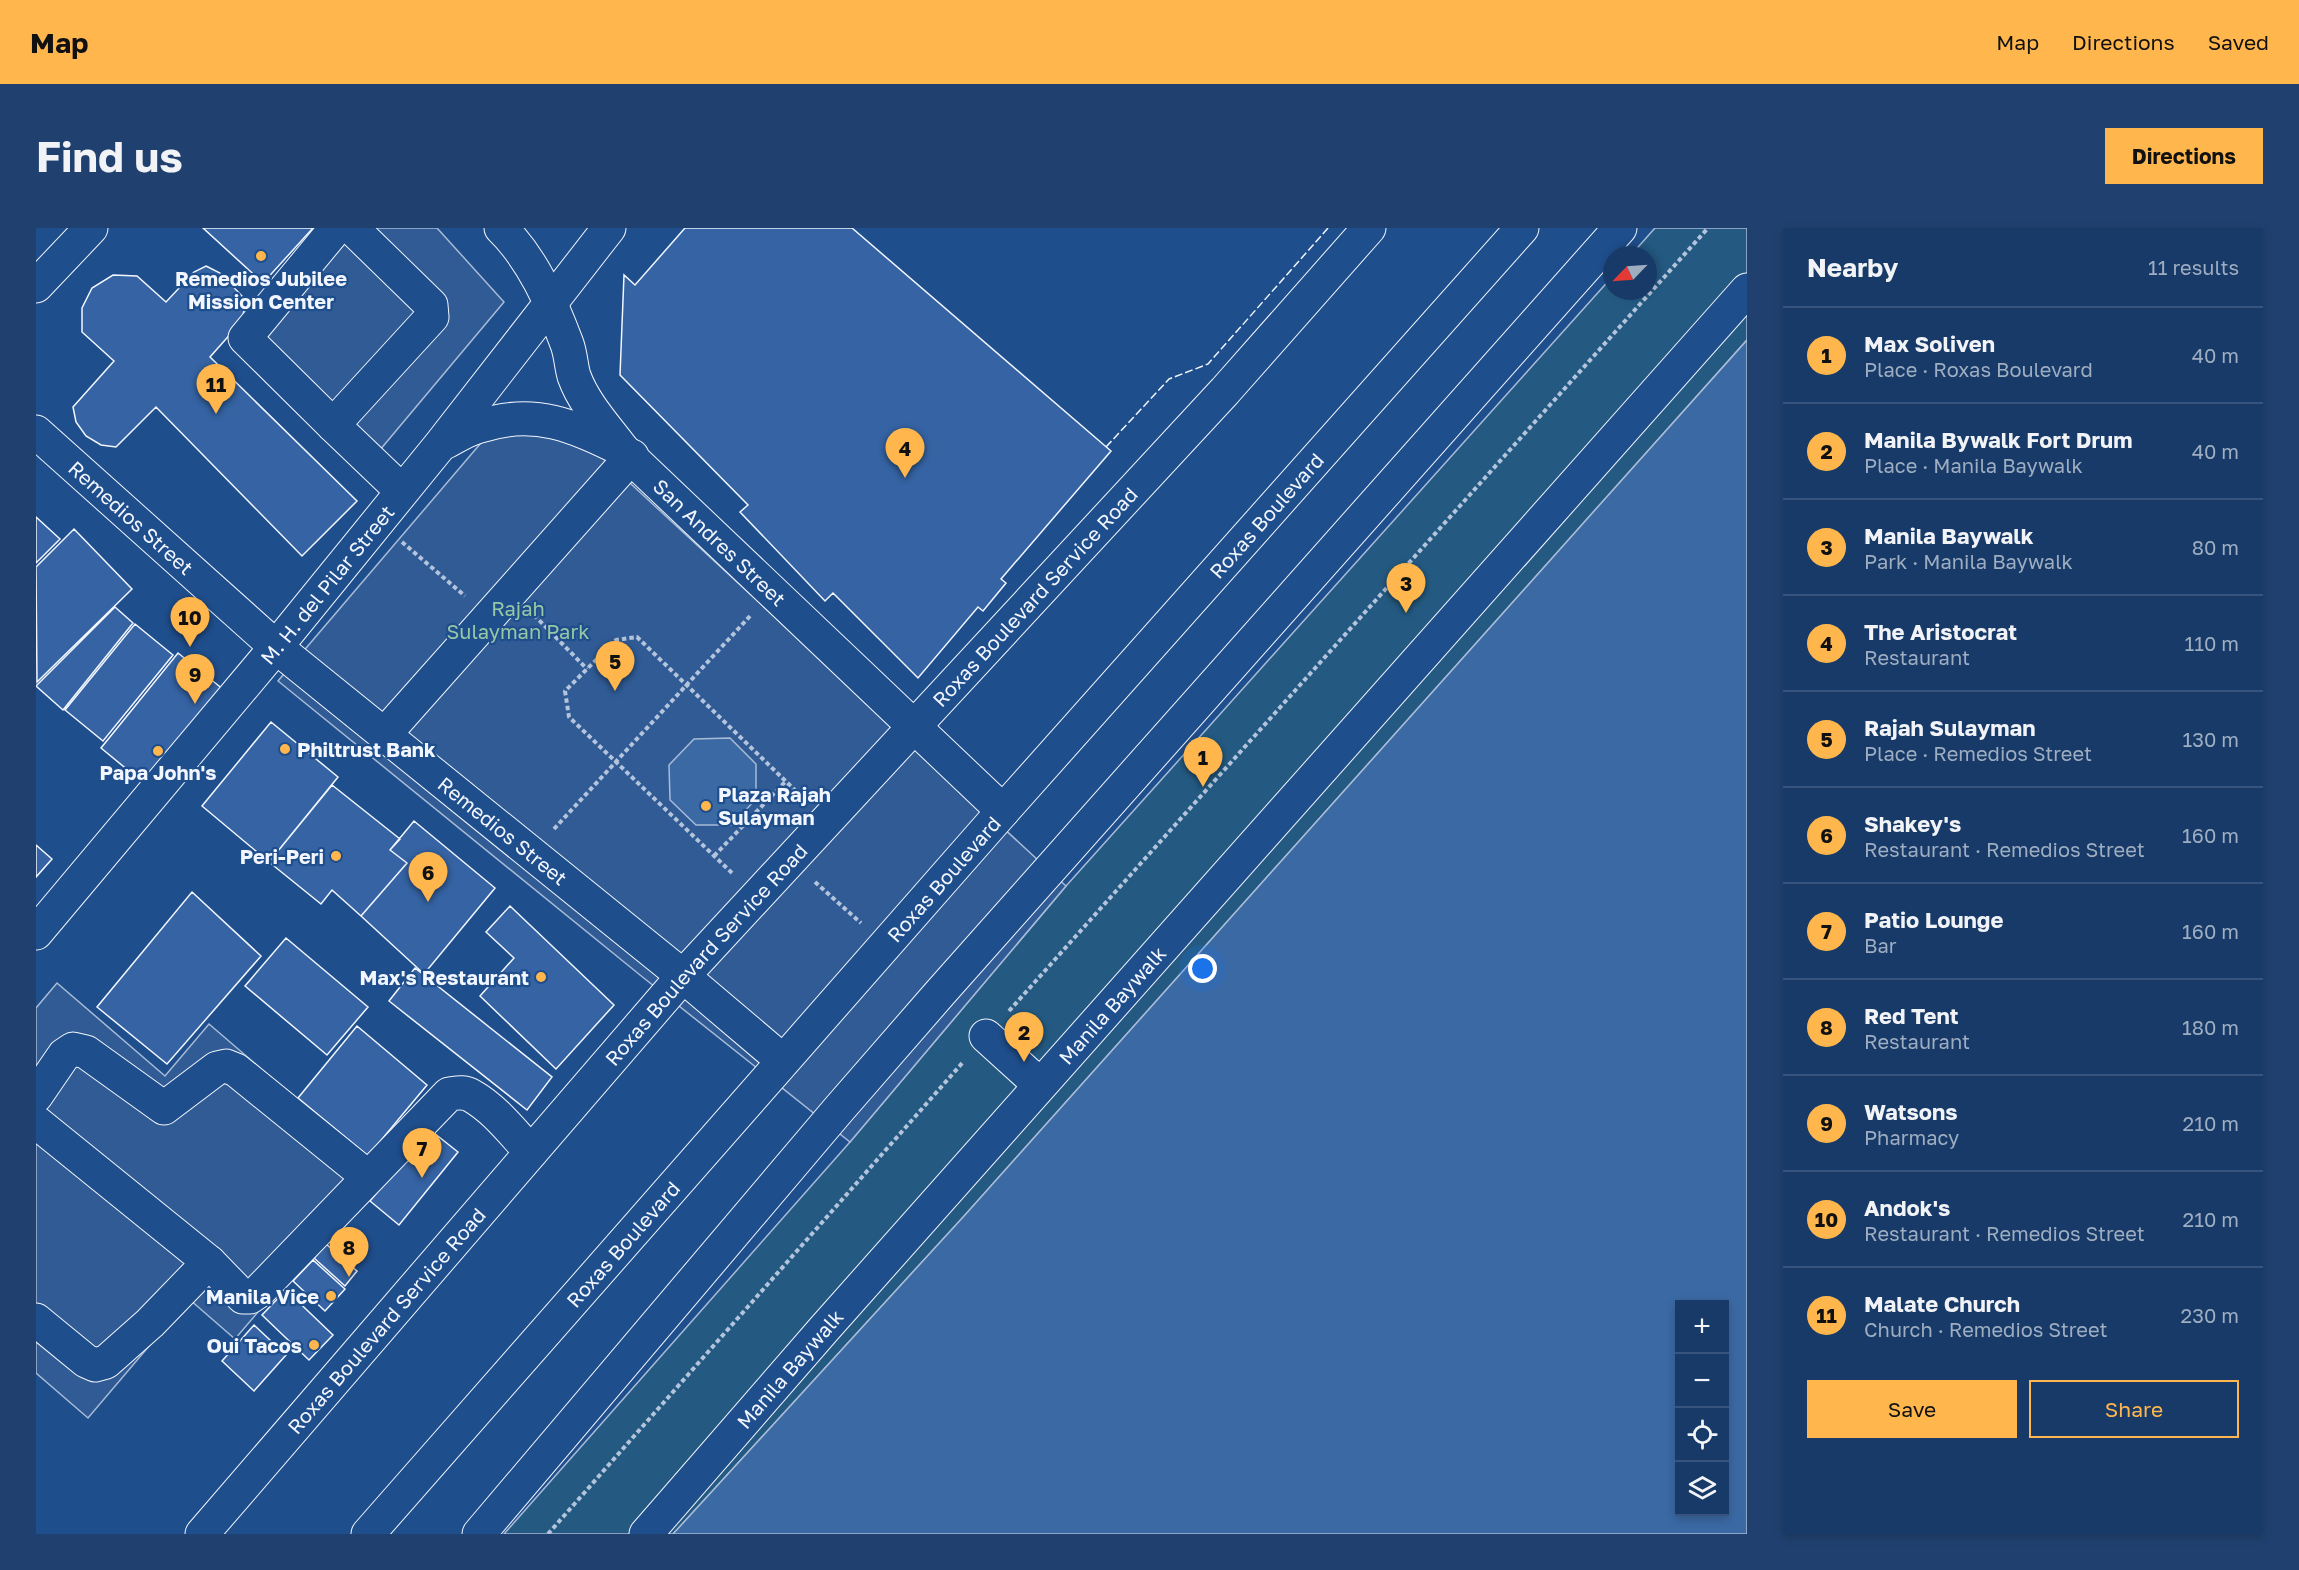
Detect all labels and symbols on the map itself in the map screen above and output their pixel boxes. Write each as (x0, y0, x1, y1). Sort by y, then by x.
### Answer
north arrow (1603, 246, 1657, 300)
marker: Remedios Jubilee Mission Center (254, 249, 268, 263)
place label: Remedios Jubilee Mission Center (175, 266, 347, 313)
pin: 11 (196, 364, 236, 414)
pin: 4 (886, 428, 924, 478)
street label: Roxas Boulevard (1204, 448, 1328, 583)
street label: Remedios Street (64, 455, 199, 579)
street label: San Andres Street (649, 474, 791, 610)
street label: Roxas Boulevard Service Road (927, 482, 1142, 711)
street label: M. H. del Pilar Street (255, 500, 399, 669)
pin: 3 (1386, 564, 1426, 613)
park label: Rajah Sulayman Park (447, 596, 590, 643)
pin: 10 (170, 598, 210, 647)
pin: 5 (596, 642, 634, 691)
pin: 9 (176, 654, 214, 704)
place label: Philtrust Bank (297, 737, 436, 761)
pin: 1 (1184, 738, 1222, 787)
marker: Philtrust Bank (278, 742, 292, 756)
marker: Papa John's (151, 744, 165, 758)
place label: Papa John's (99, 760, 217, 784)
street label: Remedios Street (434, 771, 572, 890)
place label: Plaza Rajah Sulayman (718, 782, 831, 829)
marker: Plaza Rajah Sulayman (699, 799, 713, 813)
street label: Roxas Boulevard (882, 811, 1005, 947)
street label: Roxas Boulevard Service Road (600, 838, 812, 1070)
place label: Peri-Peri (240, 844, 324, 868)
marker: Peri-Peri (329, 849, 343, 863)
pin: 6 (408, 852, 448, 902)
street label: Manila Baywalk (1053, 941, 1171, 1069)
your location (1188, 954, 1217, 983)
place label: Max's Restaurant (359, 965, 529, 989)
marker: Max's Restaurant (534, 970, 548, 984)
pin: 2 (1004, 1012, 1044, 1062)
pin: 7 (402, 1128, 442, 1178)
street label: Roxas Boulevard (561, 1176, 684, 1312)
street label: Roxas Boulevard Service Road (282, 1203, 490, 1438)
pin: 8 (330, 1228, 368, 1277)
place label: Manila Vice (206, 1284, 319, 1308)
marker: Manila Vice (324, 1289, 338, 1303)
street label: Manila Baywalk (731, 1304, 848, 1433)
place label: Oui Tacos (207, 1333, 302, 1357)
marker: Oui Tacos (307, 1338, 321, 1352)

